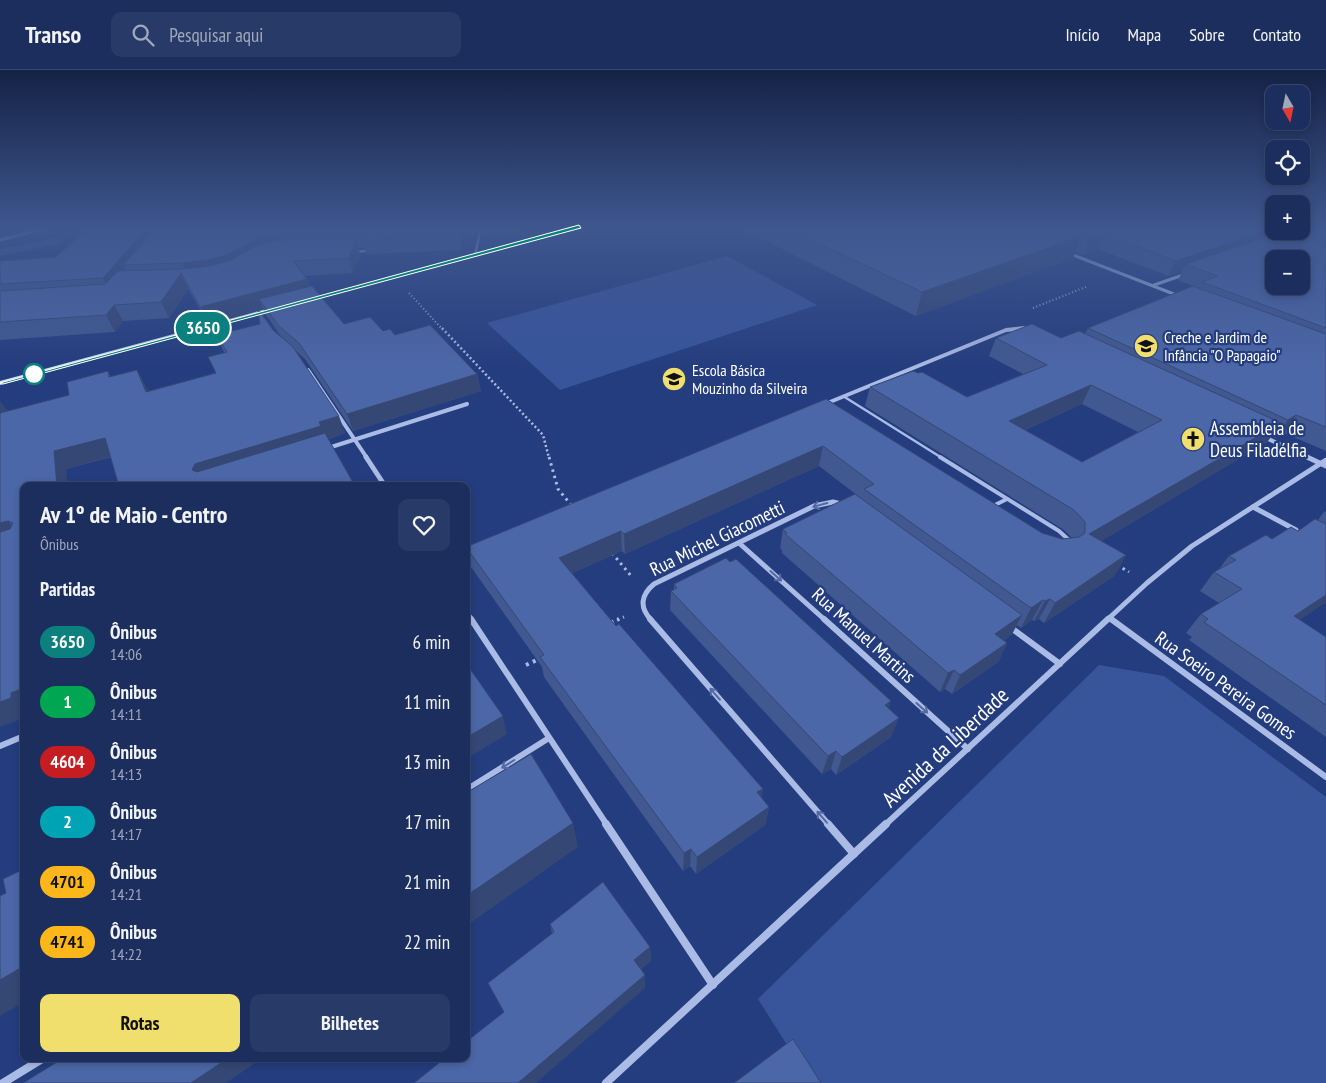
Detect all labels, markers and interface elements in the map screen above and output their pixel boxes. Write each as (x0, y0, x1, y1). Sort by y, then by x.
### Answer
search box (111, 12, 461, 57)
text: Transo (25, 19, 81, 50)
icon: search (129, 21, 157, 49)
text: Pesquisar aqui (169, 23, 263, 47)
text: Início (1065, 23, 1099, 46)
text: Mapa (1127, 23, 1161, 46)
text: Sobre (1189, 23, 1225, 46)
text: Contato (1253, 23, 1301, 46)
north arrow (1265, 85, 1310, 130)
map controls (1265, 85, 1310, 295)
button: locate (1265, 140, 1310, 185)
button: + (1265, 195, 1310, 240)
button: − (1265, 250, 1310, 295)
line badge: 3650 (168, 312, 238, 344)
text: 3650 (186, 316, 220, 339)
place label: Creche e Jardim de Infância "O Papagaio" (1164, 327, 1281, 365)
school or university icon: Creche e Jardim de Infância "O Papagaio" (1133, 333, 1159, 359)
place label: Escola Básica Mouzinho da Silveira (692, 360, 808, 398)
unlabelled marker (23, 363, 45, 385)
school or university icon: Escola Básica Mouzinho da Silveira (661, 366, 687, 392)
place label: Assembleia de Deus Filadélfia (1210, 416, 1307, 462)
church icon: Assembleia de Deus Filadélfia (1180, 426, 1206, 452)
street label: Rua Michel Giacometti (646, 495, 788, 581)
text: Av 1º de Maio - Centro (40, 499, 227, 530)
button: heart (398, 499, 450, 551)
one-way arrow (812, 501, 828, 510)
text: Ônibus (40, 534, 79, 554)
one-way arrow (769, 570, 782, 582)
text: Partidas (40, 577, 95, 601)
street label: Rua Manuel Martins (807, 582, 921, 688)
text: Ônibus (110, 620, 157, 644)
street label: Rua Soeiro Pereira Gomes (1151, 626, 1301, 744)
text: 3650 (50, 630, 85, 653)
text: 6 min (413, 630, 450, 654)
text: 14:06 (110, 644, 142, 664)
text: Ônibus (110, 680, 157, 704)
street label: Avenida da Liberdade (876, 681, 1014, 813)
one-way arrow (709, 688, 721, 701)
text: 1 (63, 690, 72, 713)
text: 11 min (404, 690, 450, 714)
one-way arrow (916, 702, 929, 714)
text: 14:11 (110, 704, 142, 724)
text: Ônibus (110, 740, 157, 764)
text: 4604 (50, 750, 85, 773)
text: 13 min (404, 750, 450, 774)
one-way arrow (502, 759, 516, 769)
text: 14:13 (110, 764, 142, 784)
text: Ônibus (110, 800, 157, 824)
text: 2 (63, 810, 72, 833)
text: 17 min (405, 810, 450, 834)
one-way arrow (816, 811, 827, 824)
text: 14:17 (110, 824, 142, 844)
text: Ônibus (110, 860, 157, 884)
text: 4701 (50, 870, 85, 893)
text: 21 min (404, 870, 450, 894)
text: 14:21 (110, 884, 142, 904)
text: Ônibus (110, 920, 157, 944)
text: 4741 (50, 930, 85, 953)
text: 22 min (404, 930, 450, 954)
text: 14:22 (110, 944, 142, 964)
button: Rotas (40, 994, 240, 1052)
button: Bilhetes (250, 994, 450, 1052)

